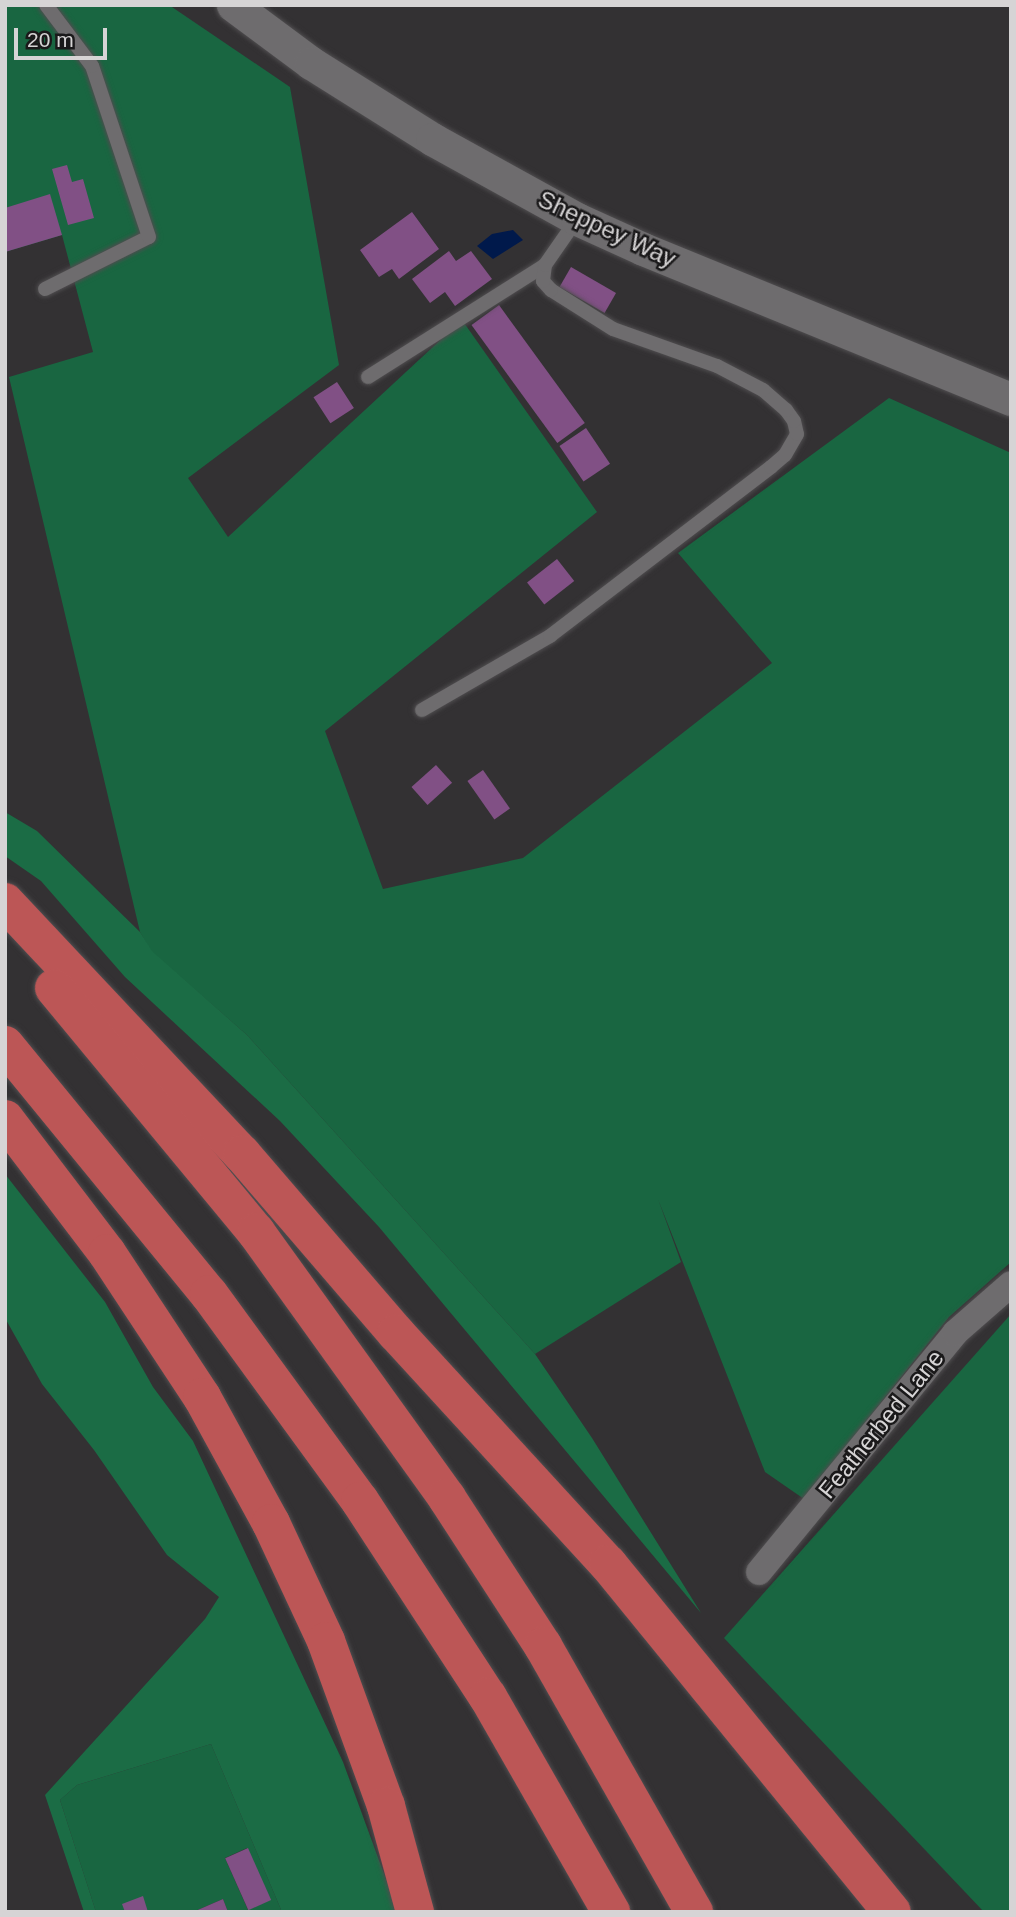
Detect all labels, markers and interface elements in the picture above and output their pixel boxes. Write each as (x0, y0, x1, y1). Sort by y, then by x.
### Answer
scale bar (18, 14, 110, 58)
text: 20 m (27, 28, 74, 51)
street label: Sheppey Way (534, 185, 680, 273)
street label: Featherbed Lane (812, 1344, 950, 1504)

